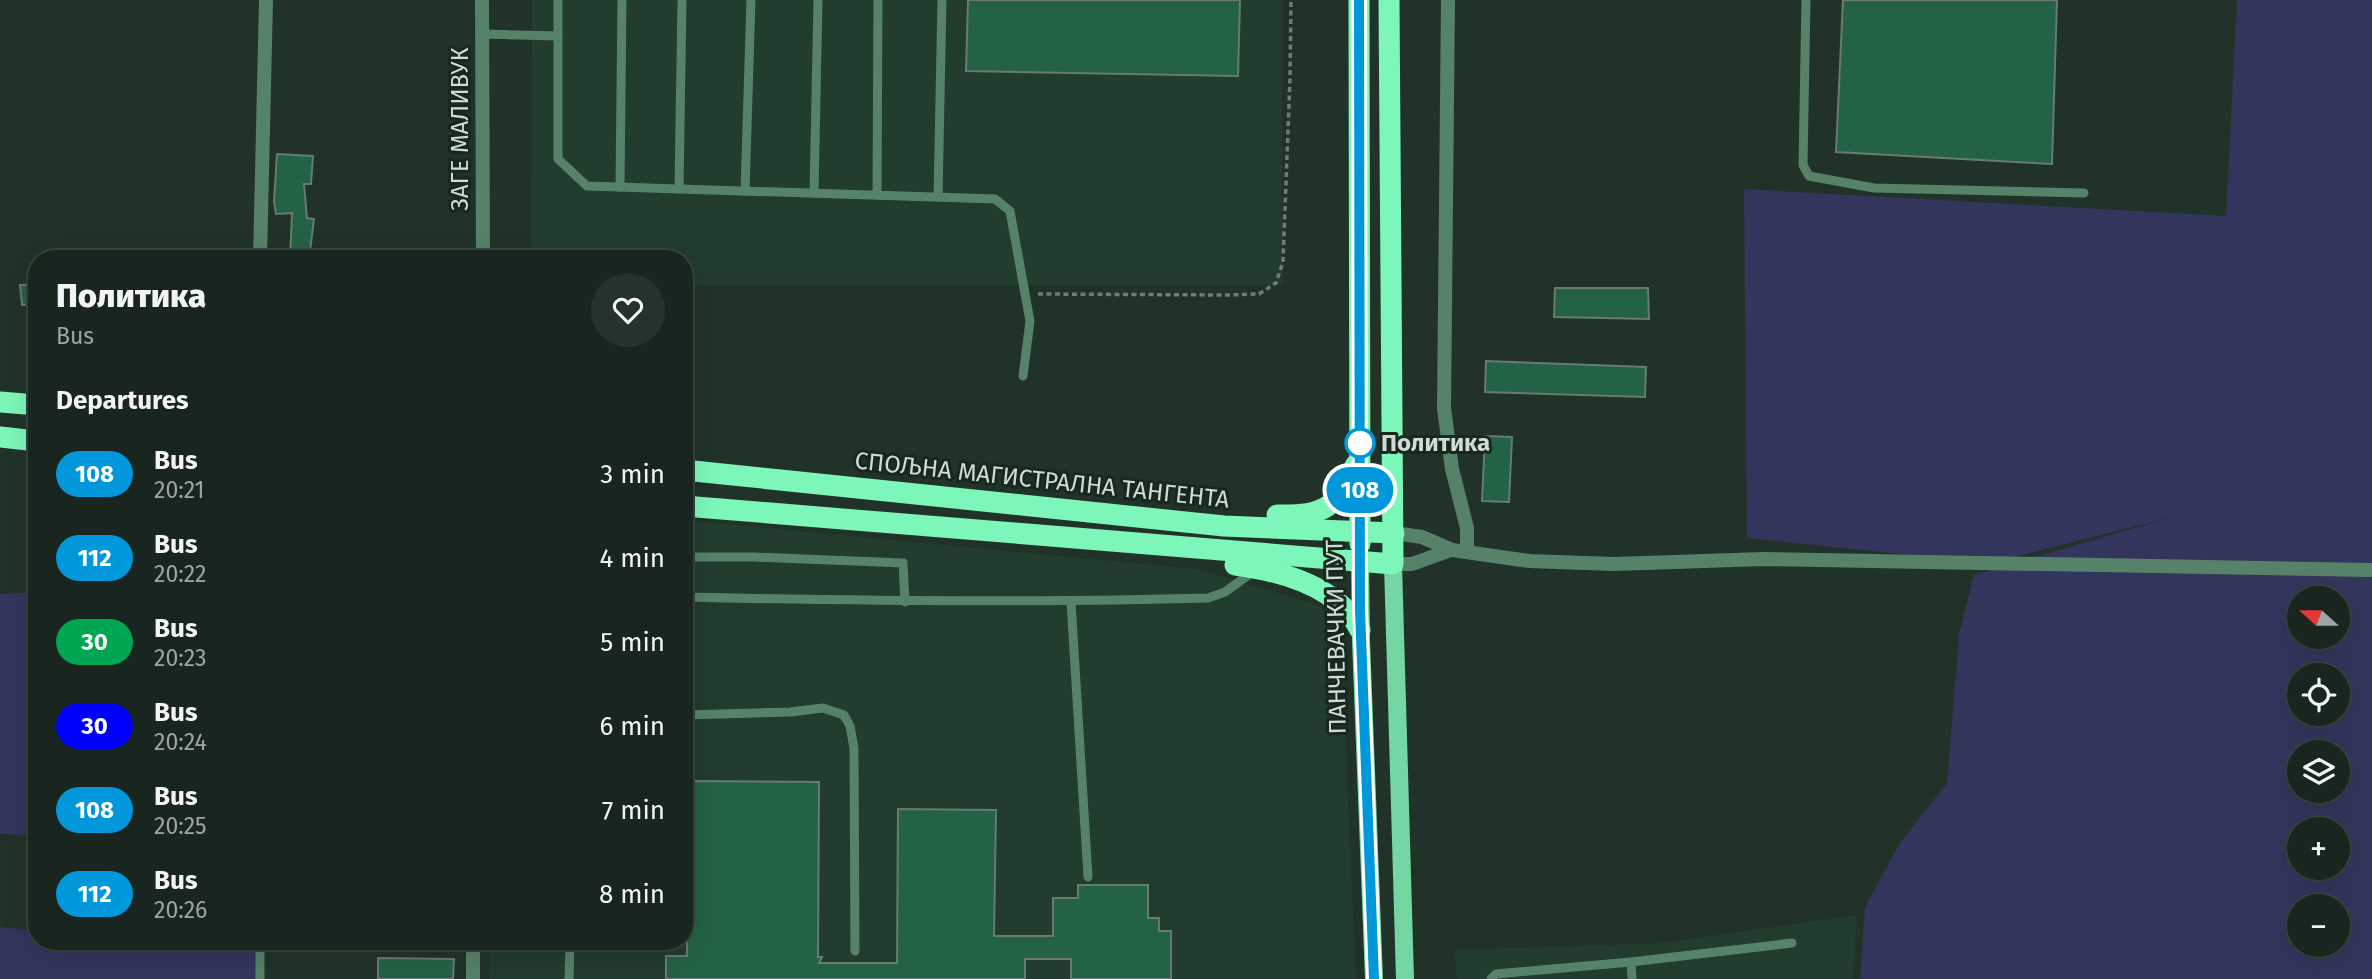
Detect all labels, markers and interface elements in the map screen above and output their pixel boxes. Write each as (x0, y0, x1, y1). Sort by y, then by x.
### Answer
street label: ЗАГЕ МАЛИВУК (446, 47, 474, 211)
button: heart (591, 273, 665, 347)
text: Политика (56, 276, 206, 316)
text: Bus (56, 322, 94, 350)
text: Departures (56, 385, 189, 416)
marker: Политика (1345, 428, 1375, 458)
place label: Политика (1381, 429, 1490, 457)
text: Bus (154, 445, 197, 476)
street label: СПОЉНА МАГИСТРАЛНА ТАНГЕНТА (853, 446, 1231, 514)
text: 3 min (600, 459, 665, 490)
text: 108 (75, 460, 114, 488)
line badge: 108 (1320, 467, 1400, 513)
text: 20:21 (154, 476, 205, 504)
text: 108 (1340, 476, 1380, 504)
text: Bus (154, 529, 197, 560)
street label: ПАНЧЕВАЧКИ ПУТ (1320, 539, 1352, 735)
text: 4 min (599, 543, 665, 574)
text: 112 (77, 544, 112, 572)
text: 20:22 (154, 560, 207, 588)
north arrow (2287, 586, 2350, 649)
map controls (2287, 586, 2350, 957)
text: Bus (154, 613, 197, 644)
text: 5 min (600, 627, 665, 658)
text: 30 (81, 628, 108, 656)
text: 20:23 (154, 644, 207, 672)
button: locate (2287, 663, 2350, 726)
text: Bus (154, 697, 197, 728)
text: 6 min (599, 711, 665, 742)
text: 30 (81, 712, 108, 740)
text: 20:24 (154, 728, 207, 756)
button: layers (2287, 740, 2350, 803)
text: Bus (154, 781, 197, 812)
text: 7 min (602, 795, 665, 826)
text: 108 (75, 796, 114, 824)
text: 20:25 (154, 812, 207, 840)
button: + (2287, 817, 2350, 880)
text: Bus (154, 865, 197, 896)
text: 8 min (599, 879, 665, 910)
text: 112 (77, 880, 112, 908)
button: − (2287, 894, 2350, 957)
text: 20:26 (154, 896, 207, 924)

